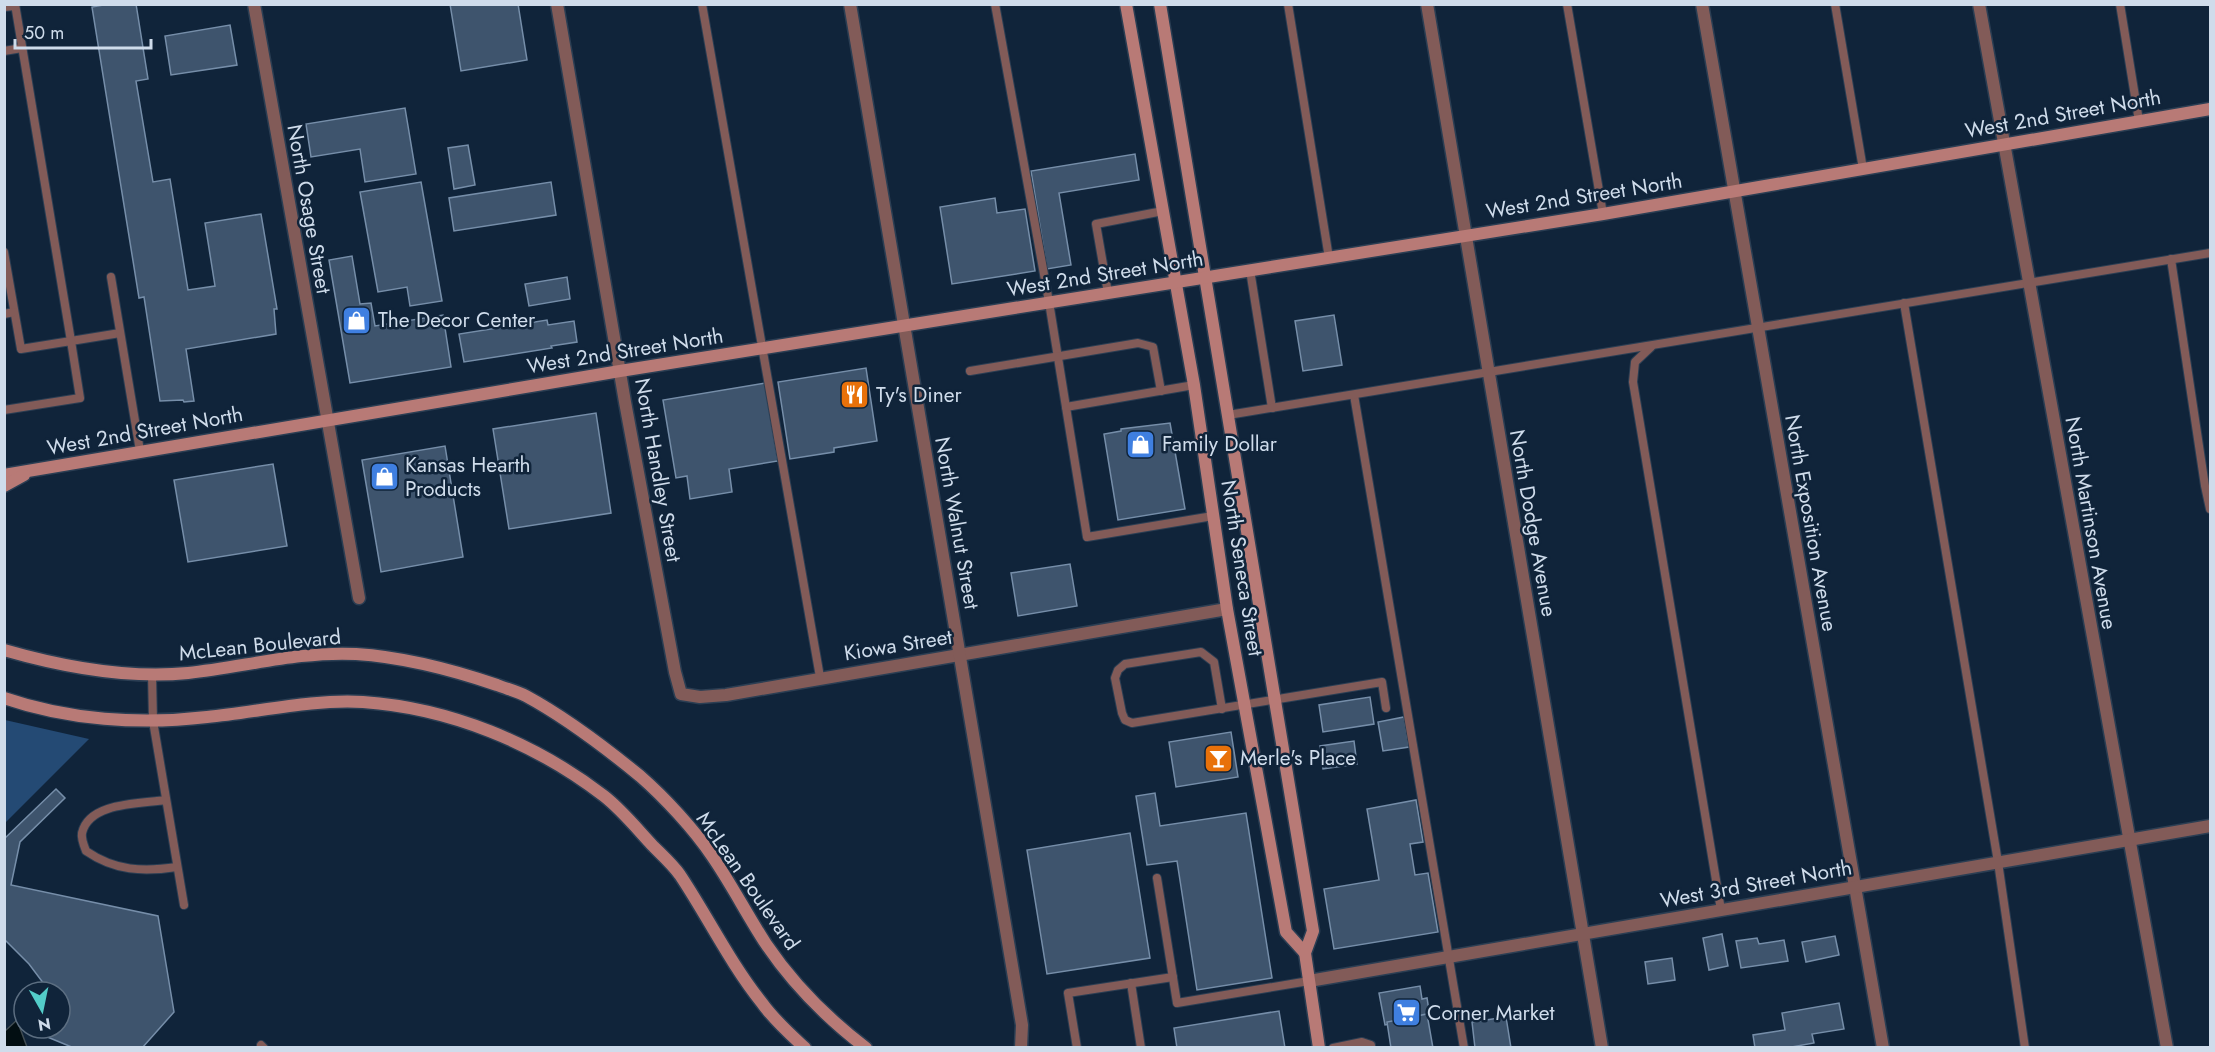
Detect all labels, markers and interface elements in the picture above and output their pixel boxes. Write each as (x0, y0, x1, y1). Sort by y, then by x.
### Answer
scale bar (15, 12, 152, 50)
text: 50 m (24, 20, 64, 46)
street label: West 2nd Street North (1963, 82, 2163, 146)
street label: North Osage Street (279, 122, 339, 296)
street label: West 2nd Street North (1484, 166, 1684, 226)
street label: West 2nd Street North (1005, 244, 1205, 304)
shop icon: The Decor Center (341, 304, 373, 336)
place label: The Decor Center (378, 305, 536, 335)
street label: West 2nd Street North (525, 321, 725, 381)
street label: North Handley Street (627, 376, 689, 564)
restaurant icon: Ty's Diner (839, 379, 871, 411)
place label: Ty's Diner (876, 380, 963, 410)
street label: West 2nd Street North (45, 399, 245, 463)
street label: North Exposition Avenue (1777, 412, 1845, 634)
street label: North Martinson Avenue (2057, 414, 2125, 632)
street label: North Dodge Avenue (1502, 427, 1564, 619)
shop icon: Family Dollar (1125, 428, 1157, 460)
place label: Family Dollar (1162, 429, 1278, 459)
street label: North Walnut Street (927, 435, 987, 611)
place label: Kansas Hearth Products (405, 450, 531, 504)
shop icon: Kansas Hearth Products (368, 461, 400, 493)
street label: North Seneca Street (1213, 478, 1271, 658)
street label: McLean Boulevard (177, 622, 343, 668)
street label: Kiowa Street (842, 622, 954, 668)
bar icon: Merle's Place (1203, 742, 1235, 774)
place label: Merle's Place (1240, 743, 1356, 773)
street label: McLean Boulevard (689, 806, 807, 956)
street label: West 3rd Street North (1658, 852, 1854, 916)
north arrow (12, 980, 72, 1040)
supermarket icon: Corner Market (1390, 997, 1422, 1029)
place label: Corner Market (1427, 998, 1555, 1028)
text: N (36, 1012, 52, 1037)

